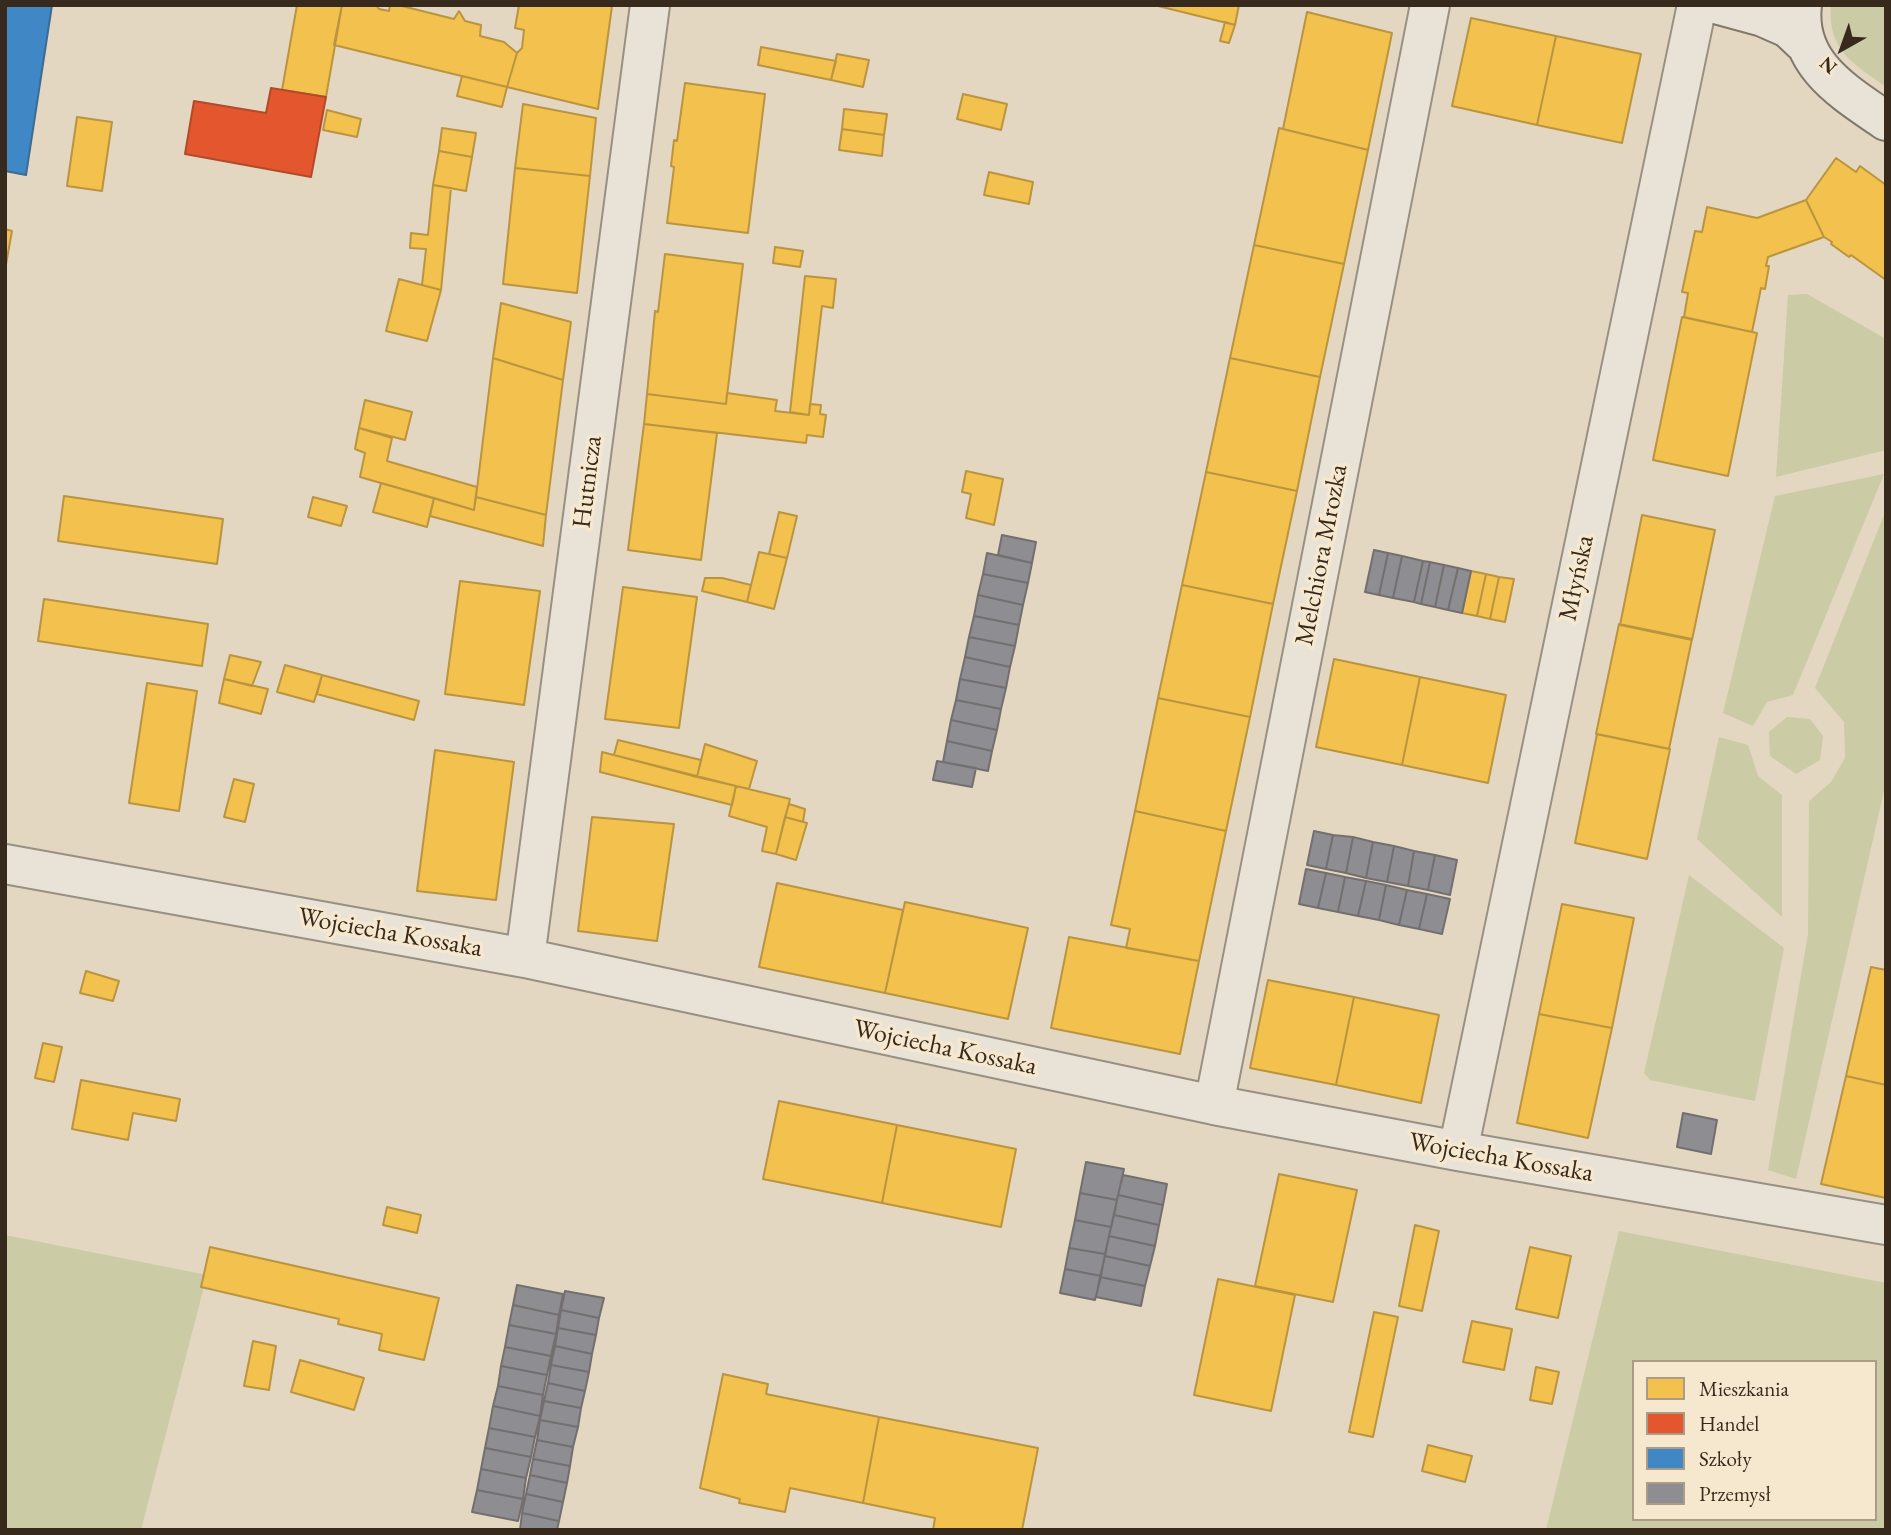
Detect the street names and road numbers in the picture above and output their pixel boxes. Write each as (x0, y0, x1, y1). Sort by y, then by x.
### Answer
street label: Hutnicza (567, 434, 609, 530)
street label: Melchiora Mrozka (1289, 462, 1355, 648)
street label: Młyńska (1553, 532, 1601, 624)
street label: Wojciecha Kossaka (295, 901, 485, 965)
street label: Wojciecha Kossaka (850, 1013, 1040, 1083)
street label: Wojciecha Kossaka (1406, 1126, 1596, 1190)

